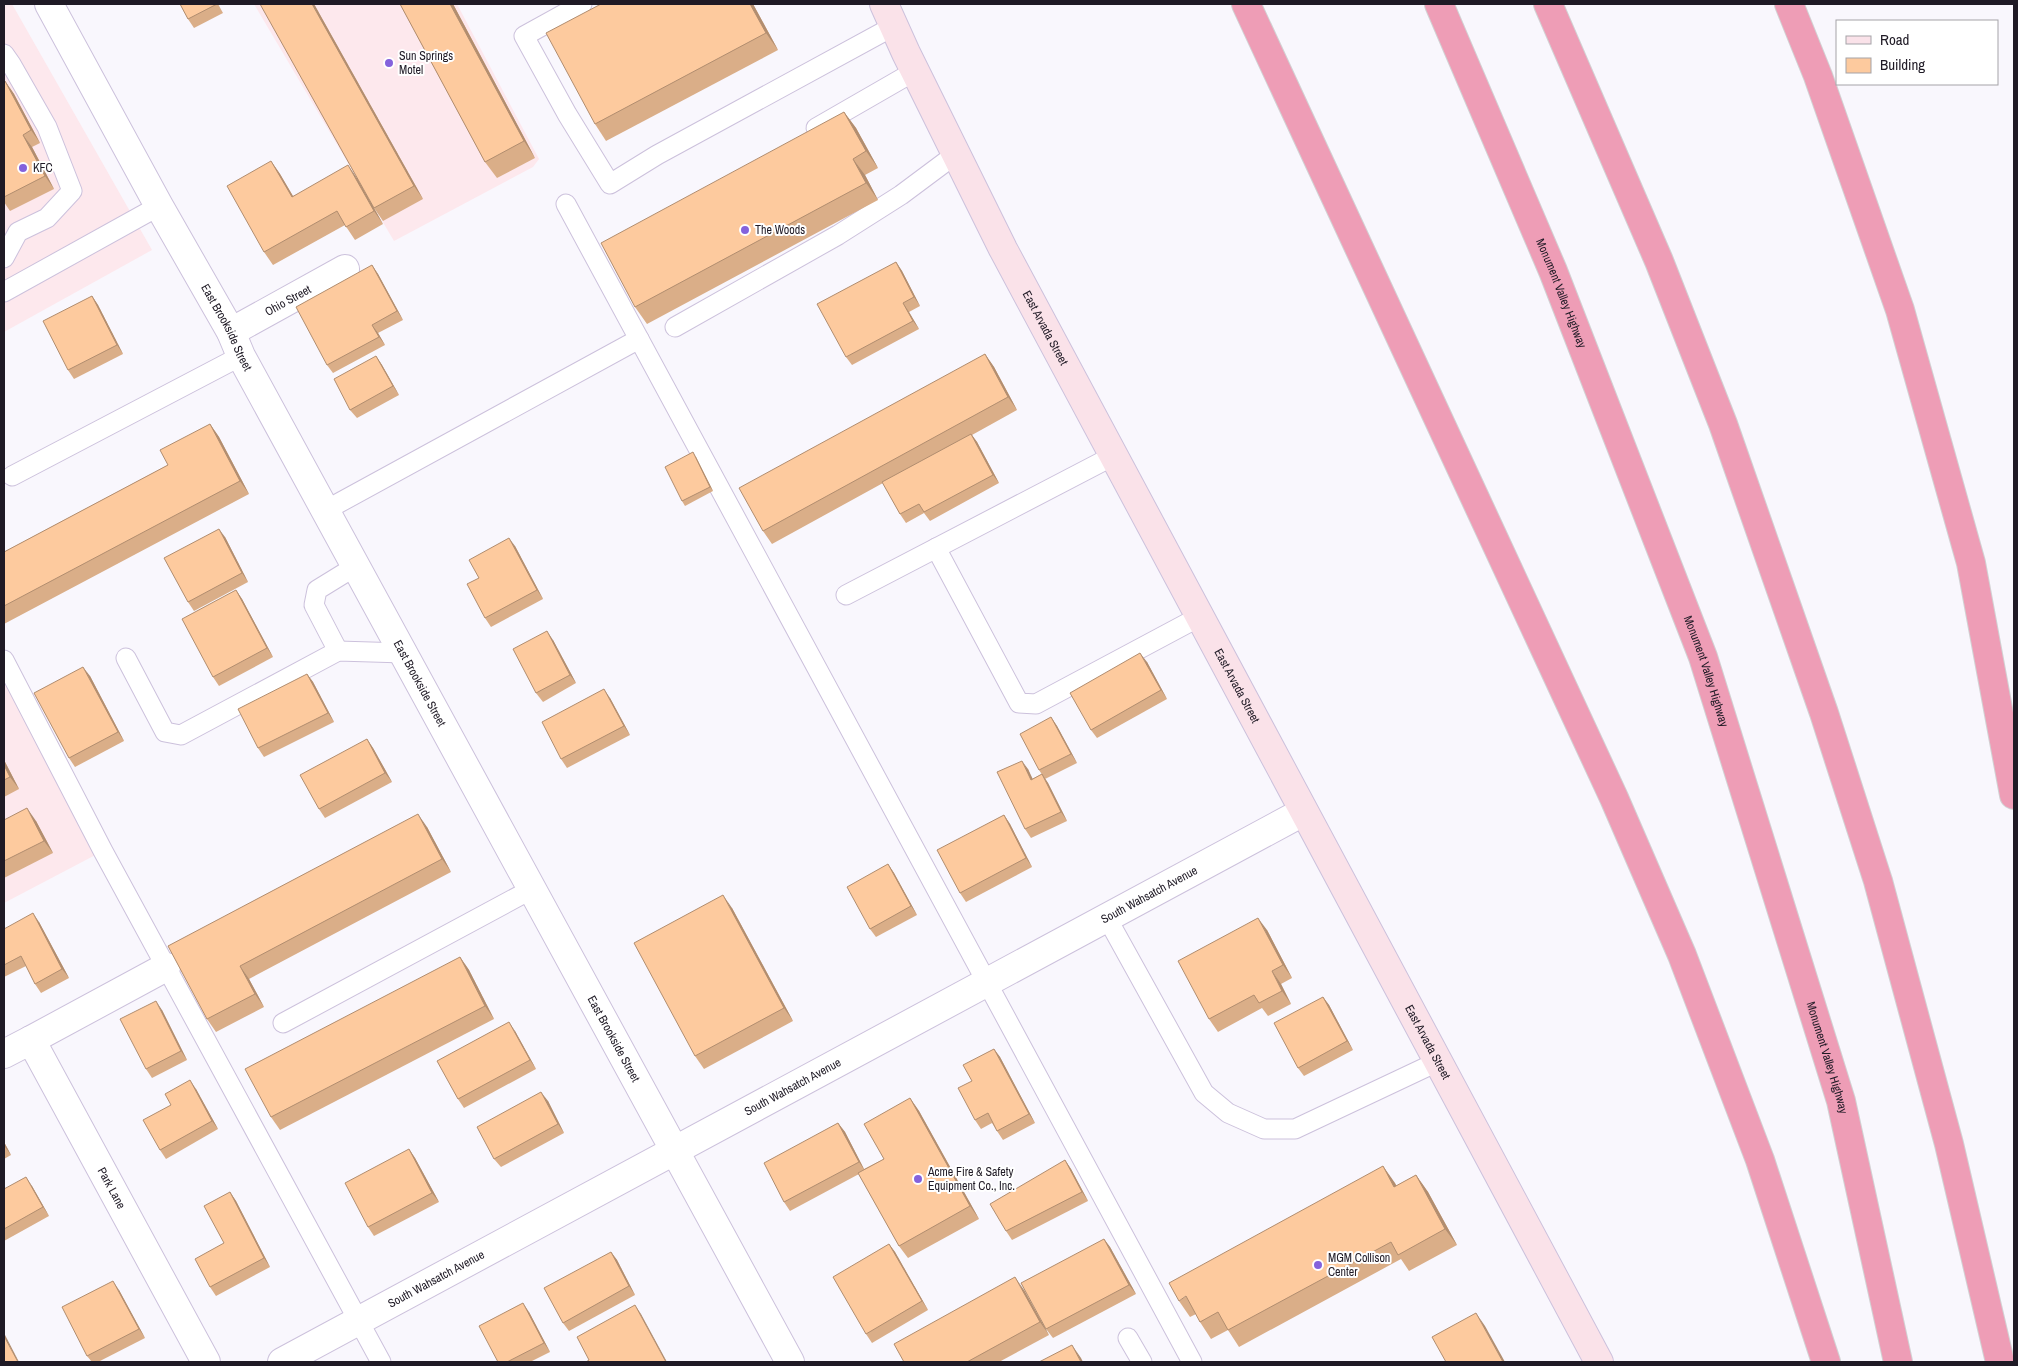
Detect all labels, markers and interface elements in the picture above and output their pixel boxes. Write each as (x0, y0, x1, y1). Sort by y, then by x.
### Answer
legend (1836, 20, 1998, 85)
text: Road (1880, 29, 1909, 50)
place label: Sun Springs Motel (399, 48, 453, 78)
text: Building (1880, 54, 1925, 75)
marker: Sun Springs Motel (383, 57, 395, 69)
place label: KFC (33, 160, 53, 176)
marker: KFC (17, 162, 29, 174)
place label: The Woods (755, 222, 805, 238)
marker: The Woods (739, 224, 751, 236)
street label: Monument Valley Highway (1532, 236, 1590, 350)
street label: East Brookside Street (197, 281, 256, 374)
street label: Ohio Street (262, 281, 314, 320)
street label: East Arvada Street (1019, 288, 1072, 368)
street label: Monument Valley Highway (1680, 613, 1732, 729)
street label: East Brookside Street (390, 637, 450, 729)
street label: East Arvada Street (1210, 646, 1264, 726)
street label: South Wahsatch Avenue (1098, 862, 1200, 927)
street label: East Brookside Street (584, 993, 644, 1085)
street label: Monument Valley Highway (1803, 1000, 1852, 1115)
street label: East Arvada Street (1401, 1002, 1454, 1082)
street label: South Wahsatch Avenue (742, 1054, 844, 1119)
place label: Acme Fire & Safety Equipment Co., Inc. (927, 1164, 1015, 1194)
street label: Park Lane (94, 1165, 129, 1212)
marker: Acme Fire & Safety Equipment Co., Inc. (912, 1173, 924, 1185)
street label: South Wahsatch Avenue (385, 1246, 487, 1312)
place label: MGM Collison Center (1328, 1250, 1390, 1280)
marker: MGM Collison Center (1312, 1259, 1324, 1271)

